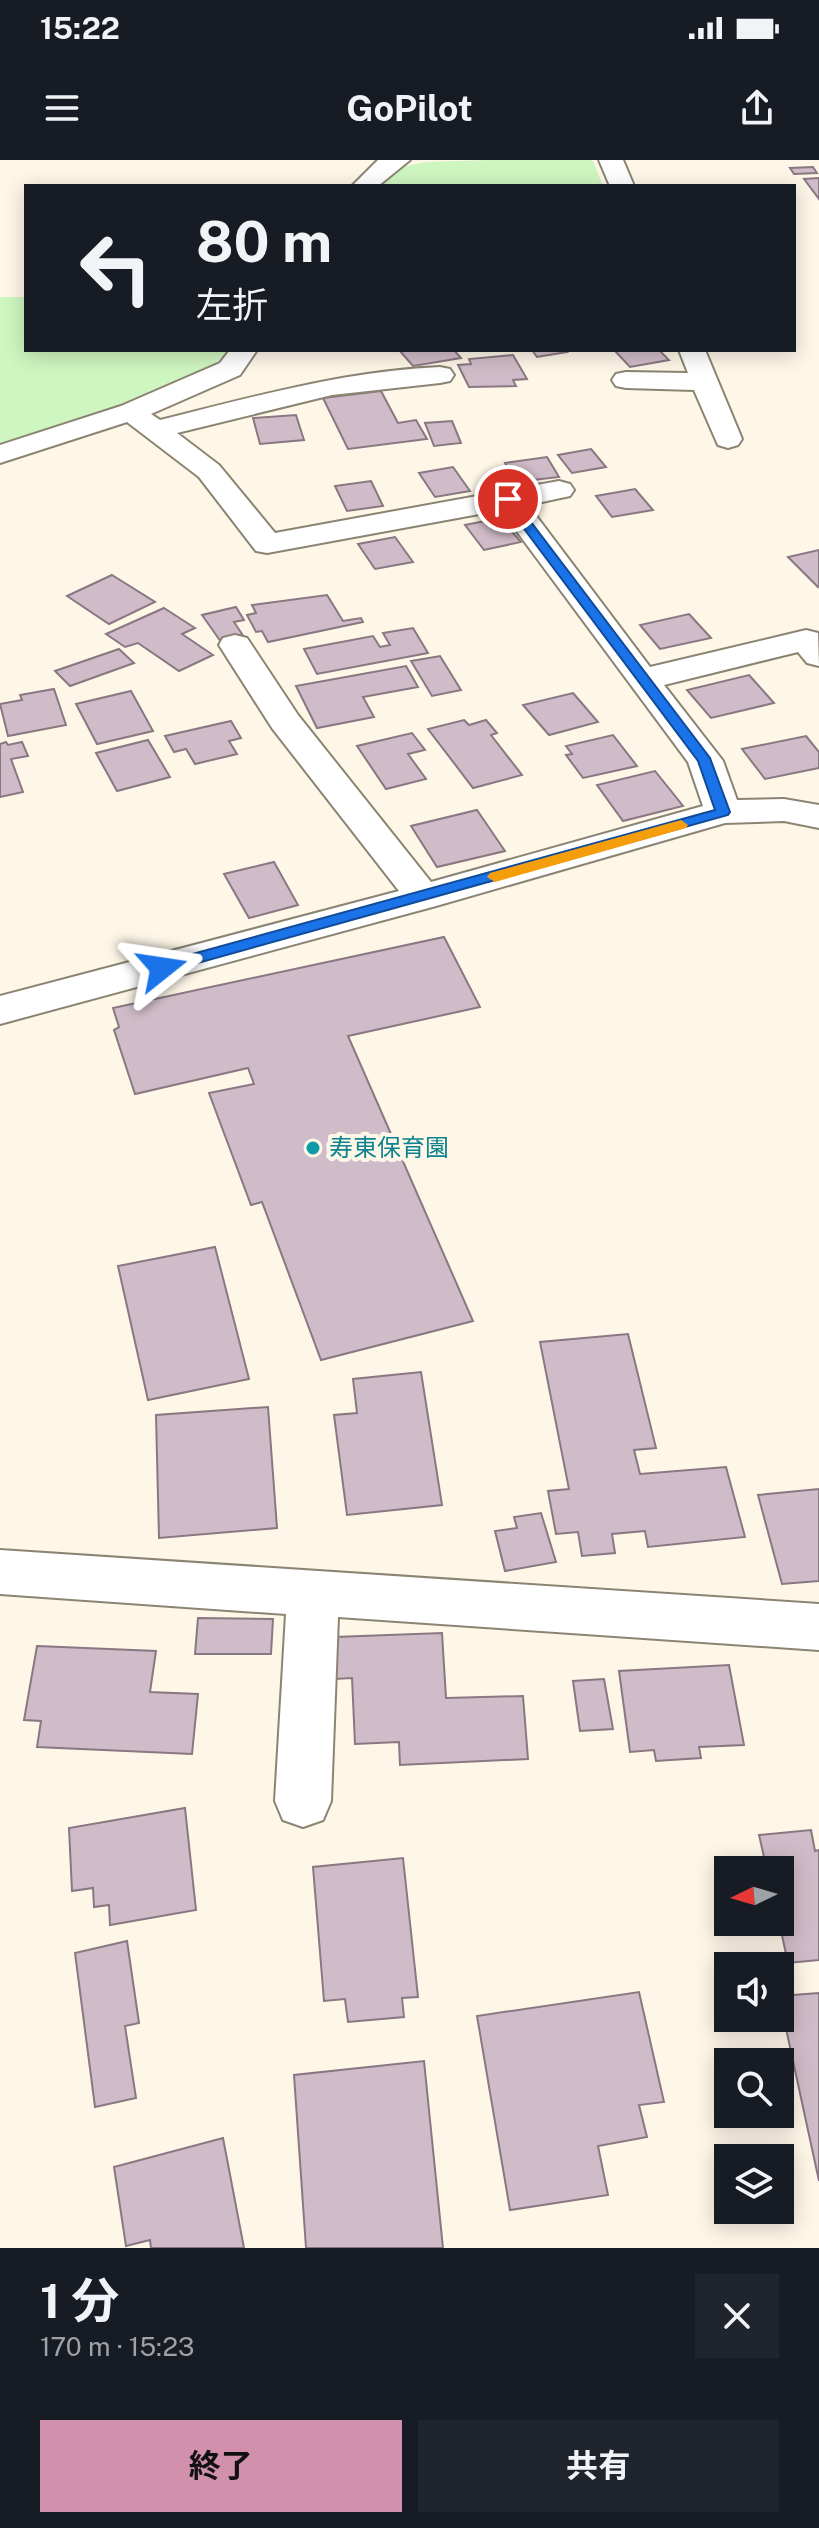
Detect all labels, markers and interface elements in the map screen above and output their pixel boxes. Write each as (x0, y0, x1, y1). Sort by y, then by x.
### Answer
text: 15:22 (40, 10, 120, 46)
icon: menu (40, 86, 84, 130)
icon: share (735, 86, 779, 130)
text: GoPilot (346, 87, 473, 129)
text: 80 m (196, 209, 332, 275)
icon: left (64, 216, 168, 320)
text: 左折 (196, 284, 268, 326)
pin (474, 465, 542, 533)
icon: arrive (486, 477, 530, 521)
position arrow (120, 926, 204, 1010)
place label: 寿東保育園 (329, 1133, 449, 1161)
marker: 寿東保育園 (304, 1139, 322, 1157)
north arrow (714, 1856, 794, 1936)
map controls (714, 1856, 794, 2224)
button: sound (714, 1952, 794, 2032)
button: search (714, 2048, 794, 2128)
button: layers (714, 2144, 794, 2224)
text: 1 分 (40, 2272, 119, 2329)
button: close (695, 2274, 779, 2358)
text: 170 m · 15:23 (40, 2331, 194, 2362)
button: 終了 (40, 2420, 402, 2512)
button: 共有 (418, 2420, 779, 2512)

